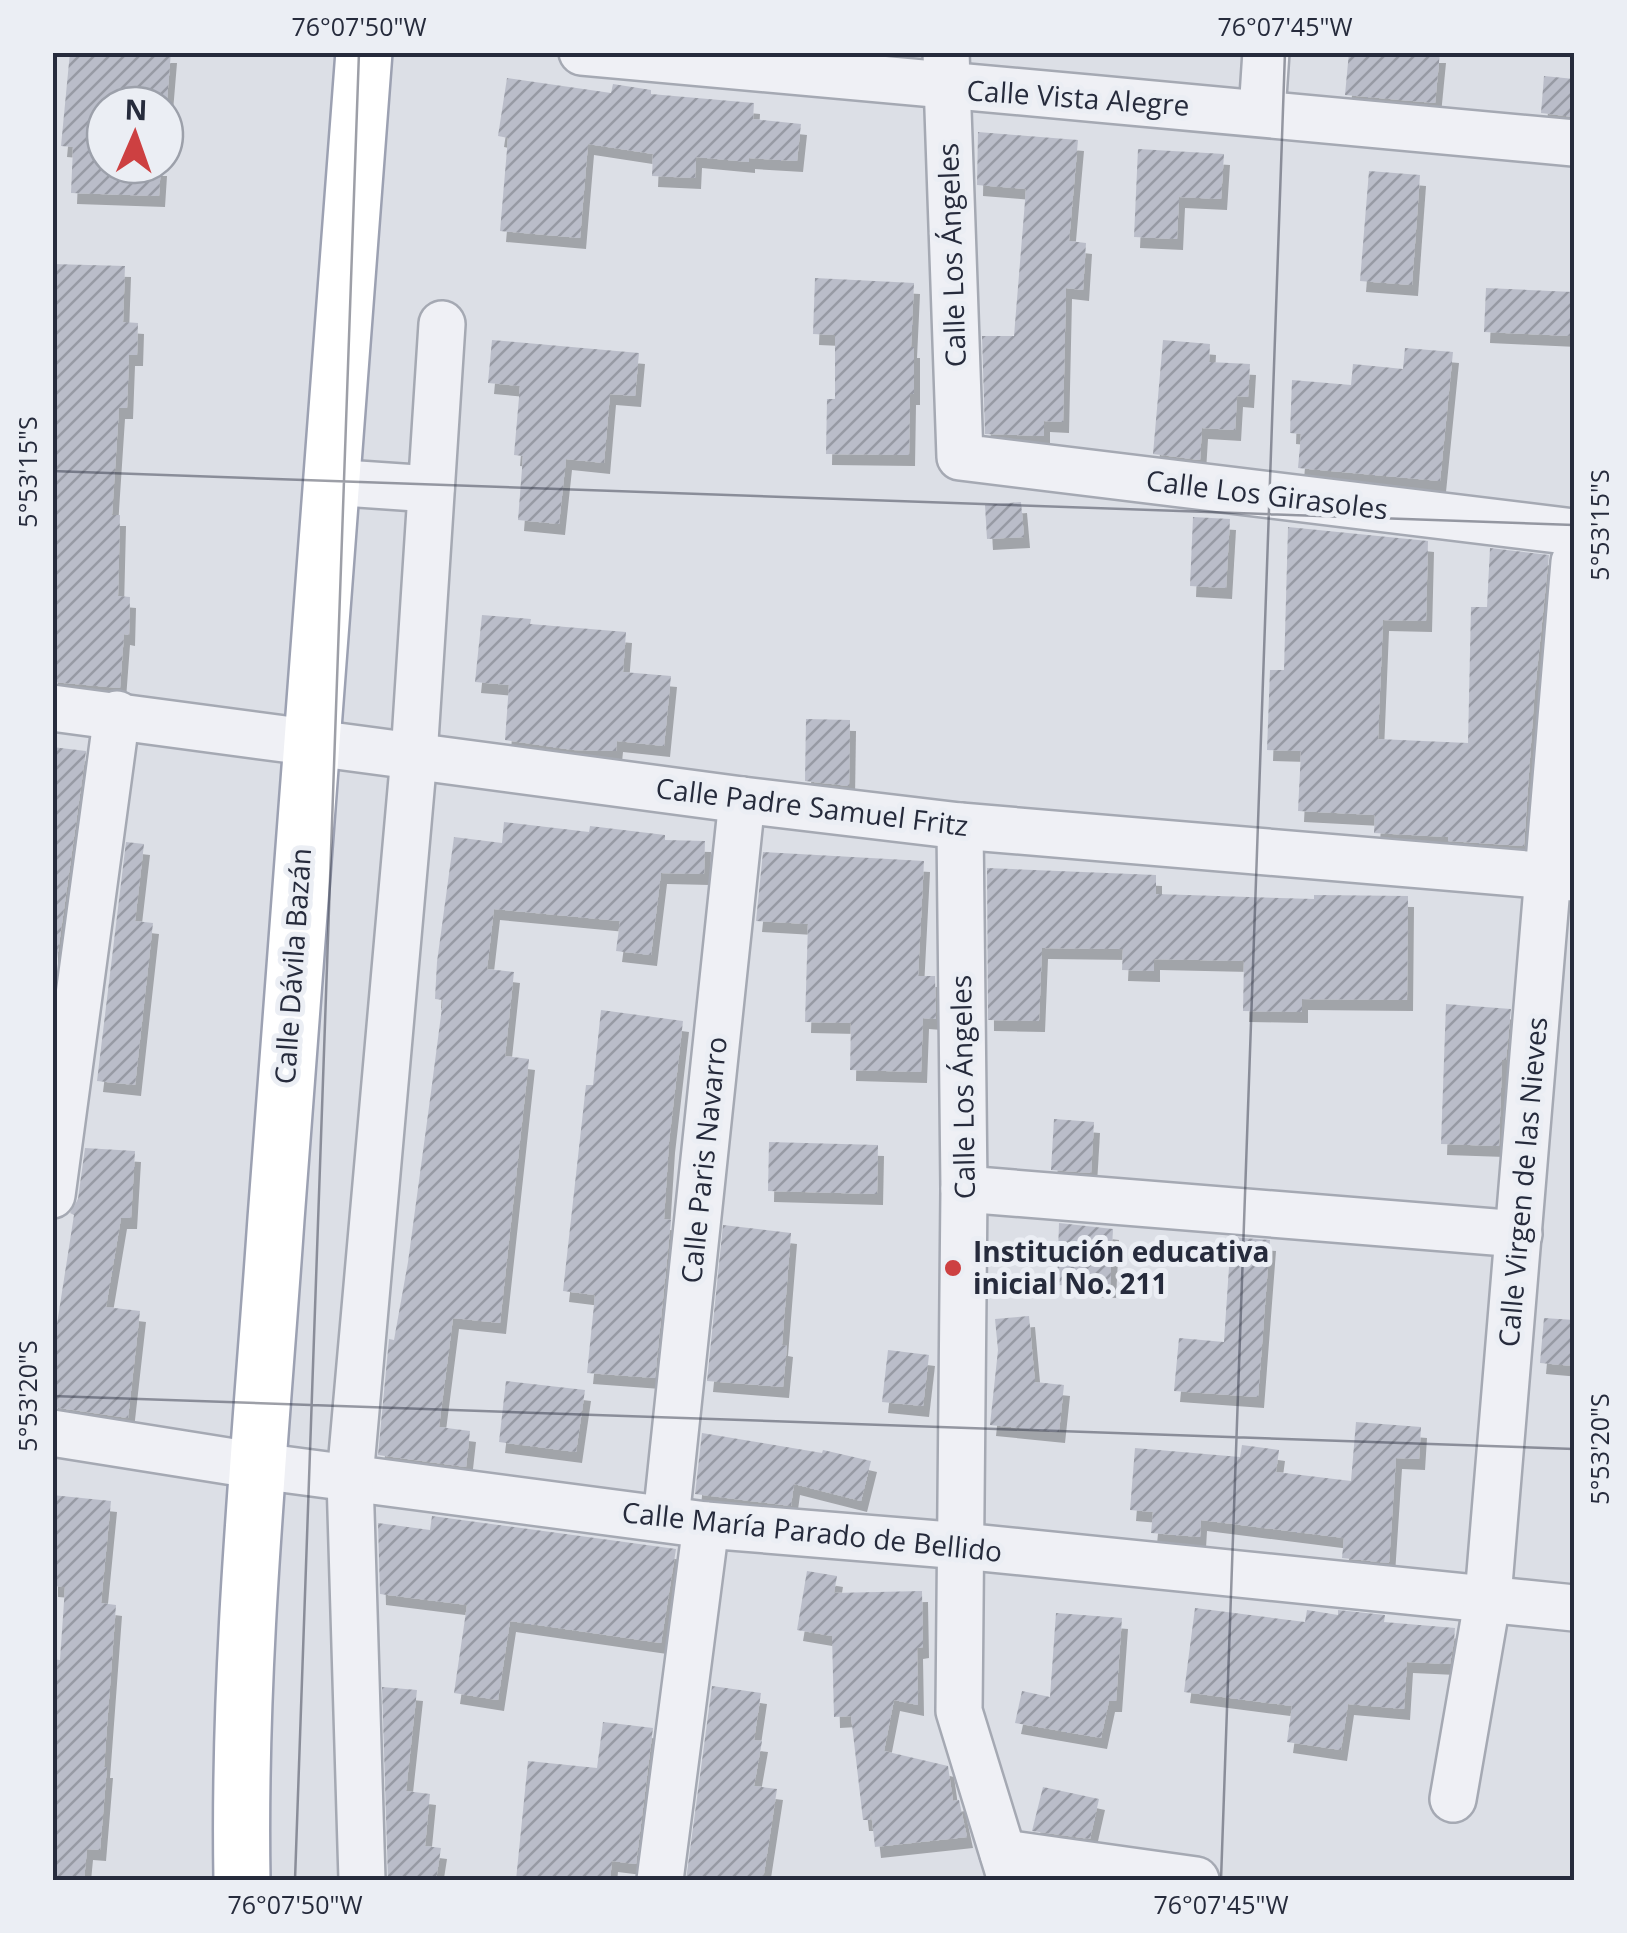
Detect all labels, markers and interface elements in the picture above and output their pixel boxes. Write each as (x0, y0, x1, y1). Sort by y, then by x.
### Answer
text: 76°07'50"W (292, 9, 427, 43)
text: 76°07'45"W (1218, 9, 1353, 43)
street label: Calle Vista Alegre (965, 70, 1191, 124)
north arrow (85, 85, 185, 185)
text: N (124, 90, 148, 128)
street label: Calle Los Ángeles (928, 142, 974, 368)
text: 5°53'15"S (10, 416, 44, 528)
street label: Calle Los Girasoles (1144, 460, 1390, 528)
text: 5°53'15"S (1582, 469, 1616, 581)
street label: Calle Padre Samuel Fritz (654, 768, 970, 844)
street label: Calle Dávila Bazán (265, 847, 319, 1085)
street label: Calle Los Ángeles (941, 975, 983, 1200)
street label: Calle Virgen de las Nieves (1489, 1015, 1555, 1349)
street label: Calle Paris Navarro (671, 1035, 735, 1285)
place label: Institución educativa inicial No. 211 (973, 1232, 1269, 1302)
marker: Institución educativa inicial No. 211 (942, 1257, 964, 1279)
text: 5°53'20"S (10, 1340, 44, 1452)
text: 5°53'20"S (1582, 1393, 1616, 1505)
street label: Calle María Parado de Bellido (620, 1492, 1004, 1570)
text: 76°07'50"W (228, 1887, 363, 1921)
text: 76°07'45"W (1154, 1887, 1289, 1921)

